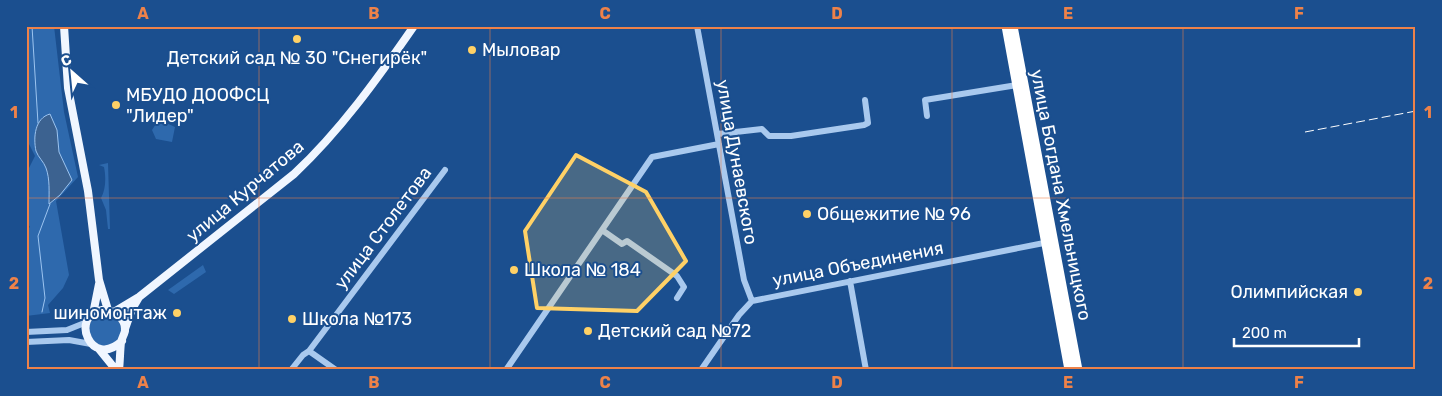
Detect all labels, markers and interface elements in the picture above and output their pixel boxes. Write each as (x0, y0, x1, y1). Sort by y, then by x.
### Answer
text: A (137, 4, 149, 23)
text: B (368, 4, 380, 23)
text: C (599, 4, 611, 23)
text: D (831, 4, 843, 23)
text: E (1063, 4, 1073, 23)
text: F (1294, 4, 1304, 23)
marker: Детский сад № 30 "Снегирёк" (291, 33, 303, 45)
place label: Мыловар (482, 39, 561, 61)
marker: Мыловар (466, 44, 478, 56)
place label: Детский сад № 30 "Снегирёк" (167, 47, 427, 69)
north arrow (48, 48, 98, 98)
text: С (58, 51, 75, 71)
street label: улица Богдана Хмельницкого (1026, 68, 1096, 322)
street label: улица Дунаевского (712, 78, 762, 246)
place label: МБУДО ДООФСЦ "Лидер" (126, 84, 269, 127)
marker: МБУДО ДООФСЦ "Лидер" (110, 99, 122, 111)
text: 1 (10, 103, 18, 122)
text: 1 (1424, 103, 1432, 122)
street label: улица Курчатова (182, 135, 308, 247)
street label: улица Столетова (330, 162, 436, 294)
place label: Общежитие № 96 (817, 203, 971, 225)
marker: Общежитие № 96 (801, 208, 813, 220)
street label: улица Объединения (771, 237, 945, 291)
place label: Школа № 184 (524, 259, 641, 281)
marker: Школа № 184 (508, 264, 520, 276)
text: 2 (9, 274, 19, 293)
text: 2 (1423, 274, 1433, 293)
place label: Олимпийская (1230, 281, 1348, 303)
marker: Олимпийская (1352, 286, 1364, 298)
place label: шиномонтаж (53, 302, 167, 324)
marker: шиномонтаж (171, 307, 183, 319)
place label: Школа №173 (302, 308, 412, 330)
marker: Школа №173 (286, 313, 298, 325)
scale bar (1234, 316, 1360, 348)
place label: Детский сад №72 (598, 320, 751, 342)
text: 200 m (1242, 324, 1287, 342)
marker: Детский сад №72 (582, 325, 594, 337)
text: A (137, 373, 149, 392)
text: B (368, 373, 380, 392)
text: C (599, 373, 611, 392)
text: D (831, 373, 843, 392)
text: E (1063, 373, 1073, 392)
text: F (1294, 373, 1304, 392)

